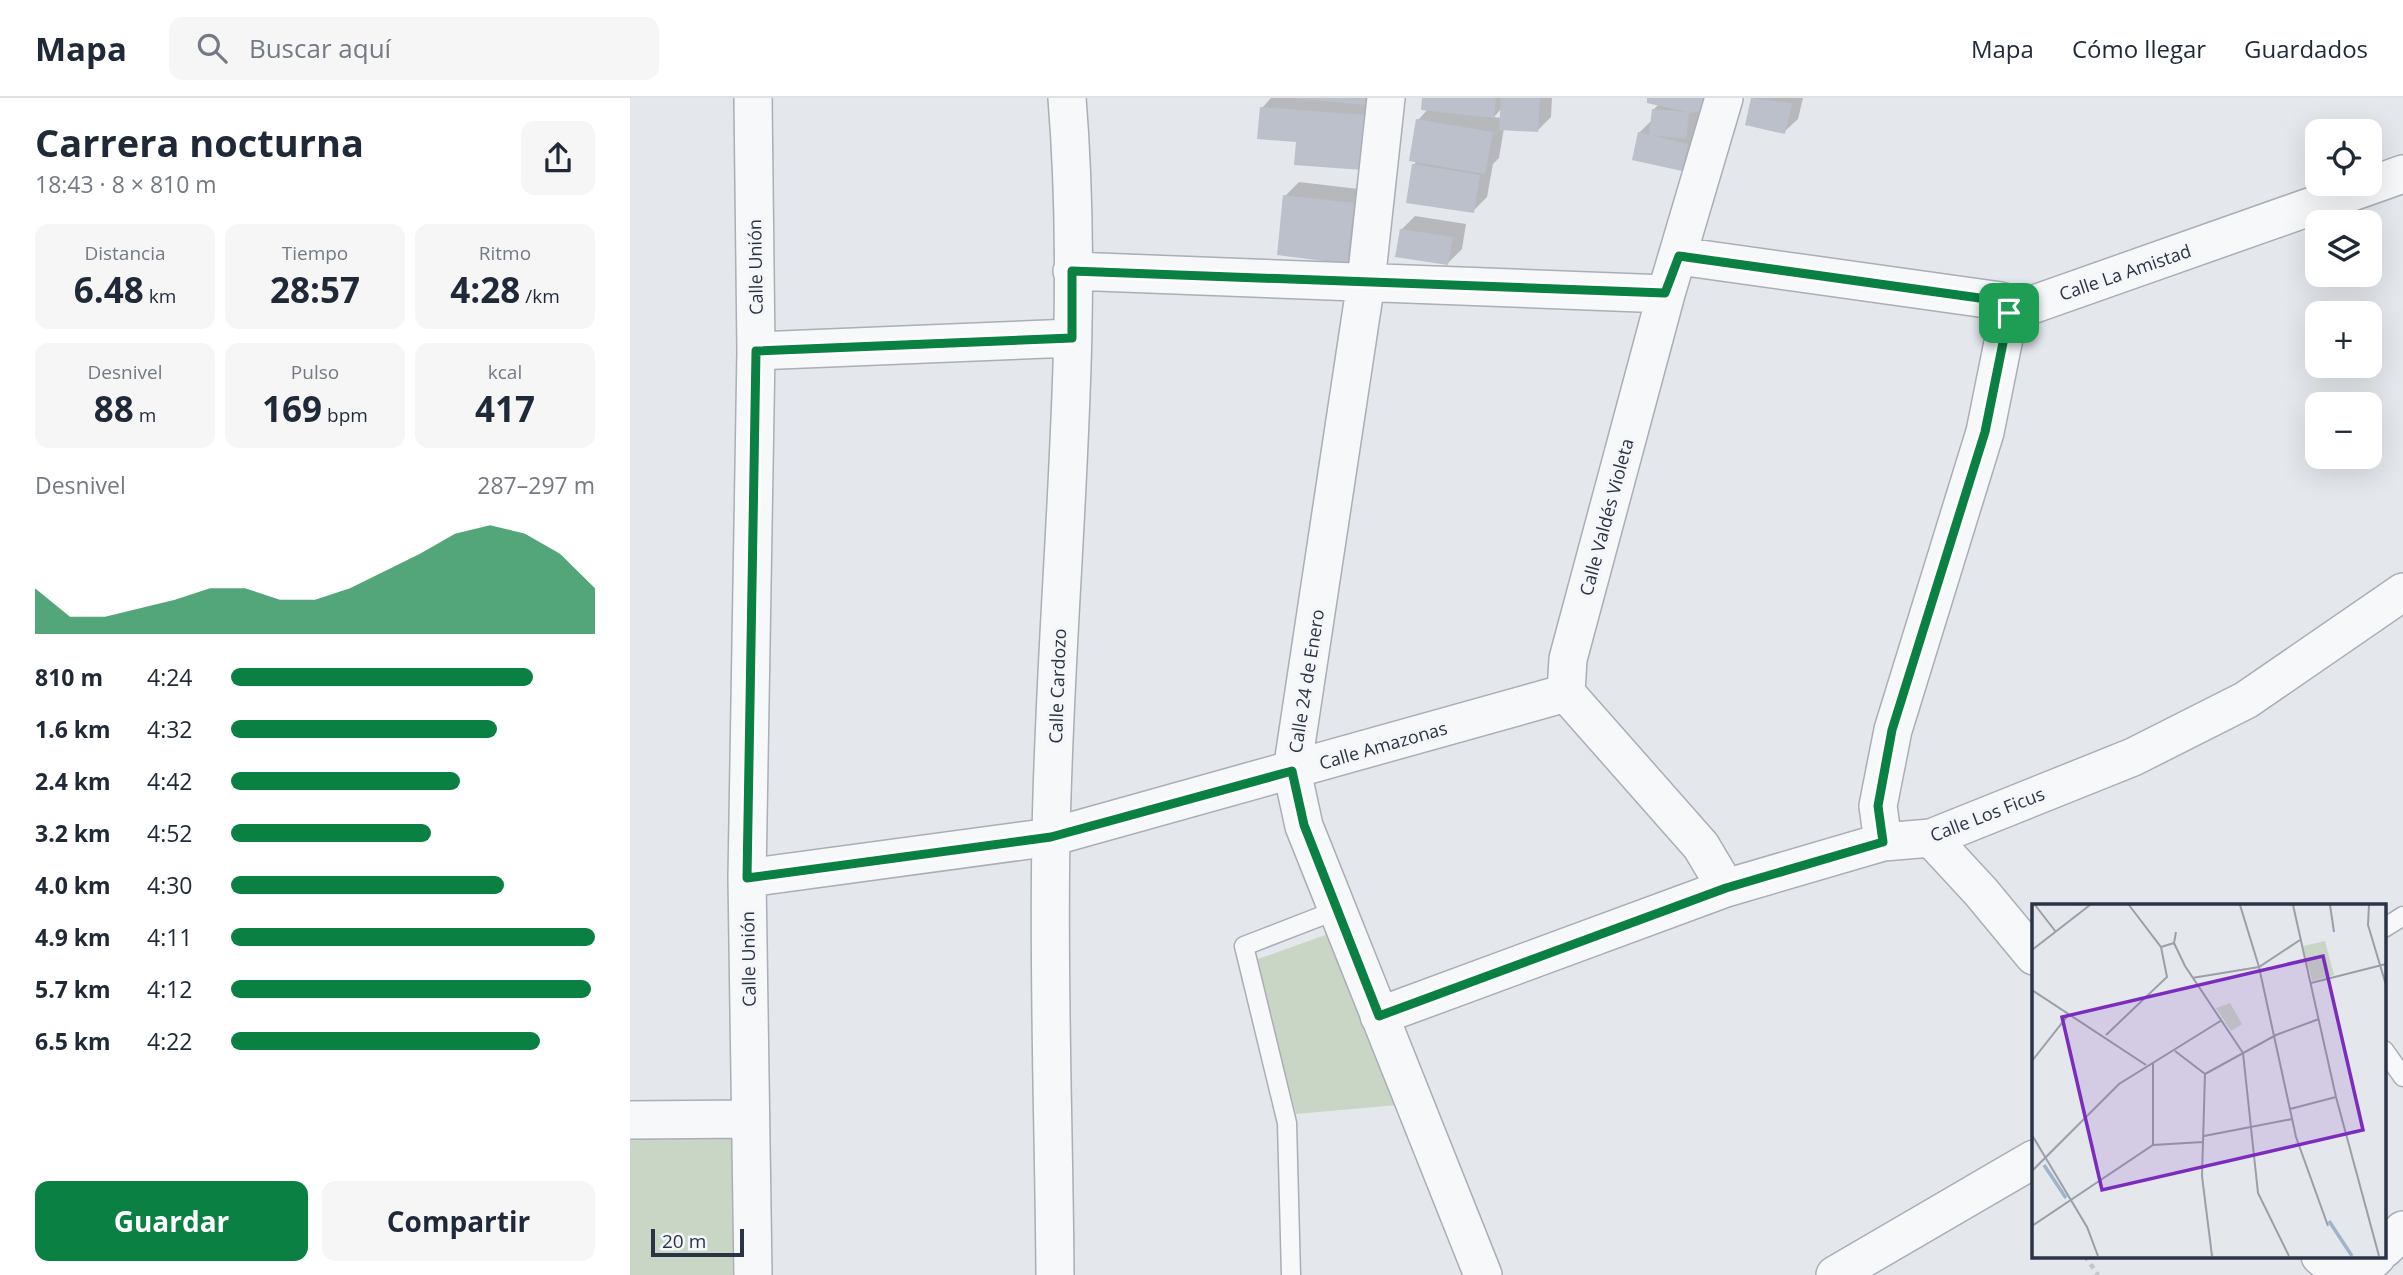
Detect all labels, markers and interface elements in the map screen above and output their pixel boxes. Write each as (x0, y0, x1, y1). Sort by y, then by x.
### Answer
search box (169, 17, 659, 80)
text: Mapa (35, 26, 127, 71)
icon: search (193, 29, 231, 67)
text: Buscar aquí (249, 30, 391, 66)
text: Mapa (1971, 32, 2034, 65)
text: Cómo llegar (2072, 32, 2206, 65)
text: Guardados (2244, 32, 2368, 65)
text: Carrera nocturna (35, 116, 364, 168)
map controls (2305, 119, 2382, 469)
button: locate (2305, 119, 2382, 196)
button: share (521, 121, 595, 195)
text: 18:43 · 8 × 810 m (35, 168, 217, 200)
button: layers (2305, 210, 2382, 287)
street label: Calle Unión (742, 219, 768, 315)
street label: Calle La Amistad (2056, 238, 2194, 306)
text: Distancia (84, 240, 166, 266)
text: Tiempo (282, 240, 348, 266)
text: Ritmo (479, 240, 531, 266)
text: 6.48 (74, 266, 144, 313)
text: 28:57 (270, 266, 360, 313)
text: 4:28 (450, 266, 520, 313)
text: km (144, 283, 176, 309)
text: /km (520, 283, 560, 309)
pin (1979, 283, 2039, 343)
icon: arrive (1990, 294, 2028, 332)
button: + (2305, 301, 2382, 378)
text: Desnivel (88, 359, 162, 385)
text: Pulso (291, 359, 339, 385)
text: kcal (488, 359, 522, 385)
text: 88 (94, 385, 134, 432)
text: 169 (262, 385, 322, 432)
text: 417 (475, 385, 535, 432)
button: − (2305, 392, 2382, 469)
text: m (134, 402, 156, 428)
text: bpm (322, 402, 368, 428)
street label: Calle Valdés Violeta (1573, 436, 1639, 598)
text: Desnivel (35, 469, 126, 501)
text: 287–297 m (477, 469, 595, 501)
street label: Calle 24 de Enero (1283, 607, 1329, 755)
street label: Calle Cardozo (1043, 628, 1071, 744)
text: 810 m (35, 661, 103, 693)
text: 4:24 (147, 661, 193, 693)
text: 1.6 km (35, 713, 111, 745)
text: 4:32 (147, 713, 193, 745)
street label: Calle Amazonas (1316, 715, 1450, 775)
text: 2.4 km (35, 765, 111, 797)
text: 4:42 (147, 765, 193, 797)
street label: Calle Los Ficus (1926, 781, 2048, 847)
text: 3.2 km (35, 817, 111, 849)
text: 4:52 (147, 817, 193, 849)
text: 4.0 km (35, 869, 111, 901)
text: 4:30 (147, 869, 193, 901)
inset map (2032, 904, 2386, 1258)
street label: Calle Unión (735, 911, 761, 1007)
text: 4.9 km (35, 921, 111, 953)
text: 4:11 (147, 921, 193, 953)
text: 5.7 km (35, 973, 111, 1005)
text: 4:12 (147, 973, 193, 1005)
text: 6.5 km (35, 1025, 111, 1057)
text: 4:22 (147, 1025, 193, 1057)
button: Guardar (35, 1181, 308, 1261)
button: Compartir (322, 1181, 595, 1261)
scale bar (651, 1226, 744, 1258)
text: 20 m (662, 1228, 706, 1254)

